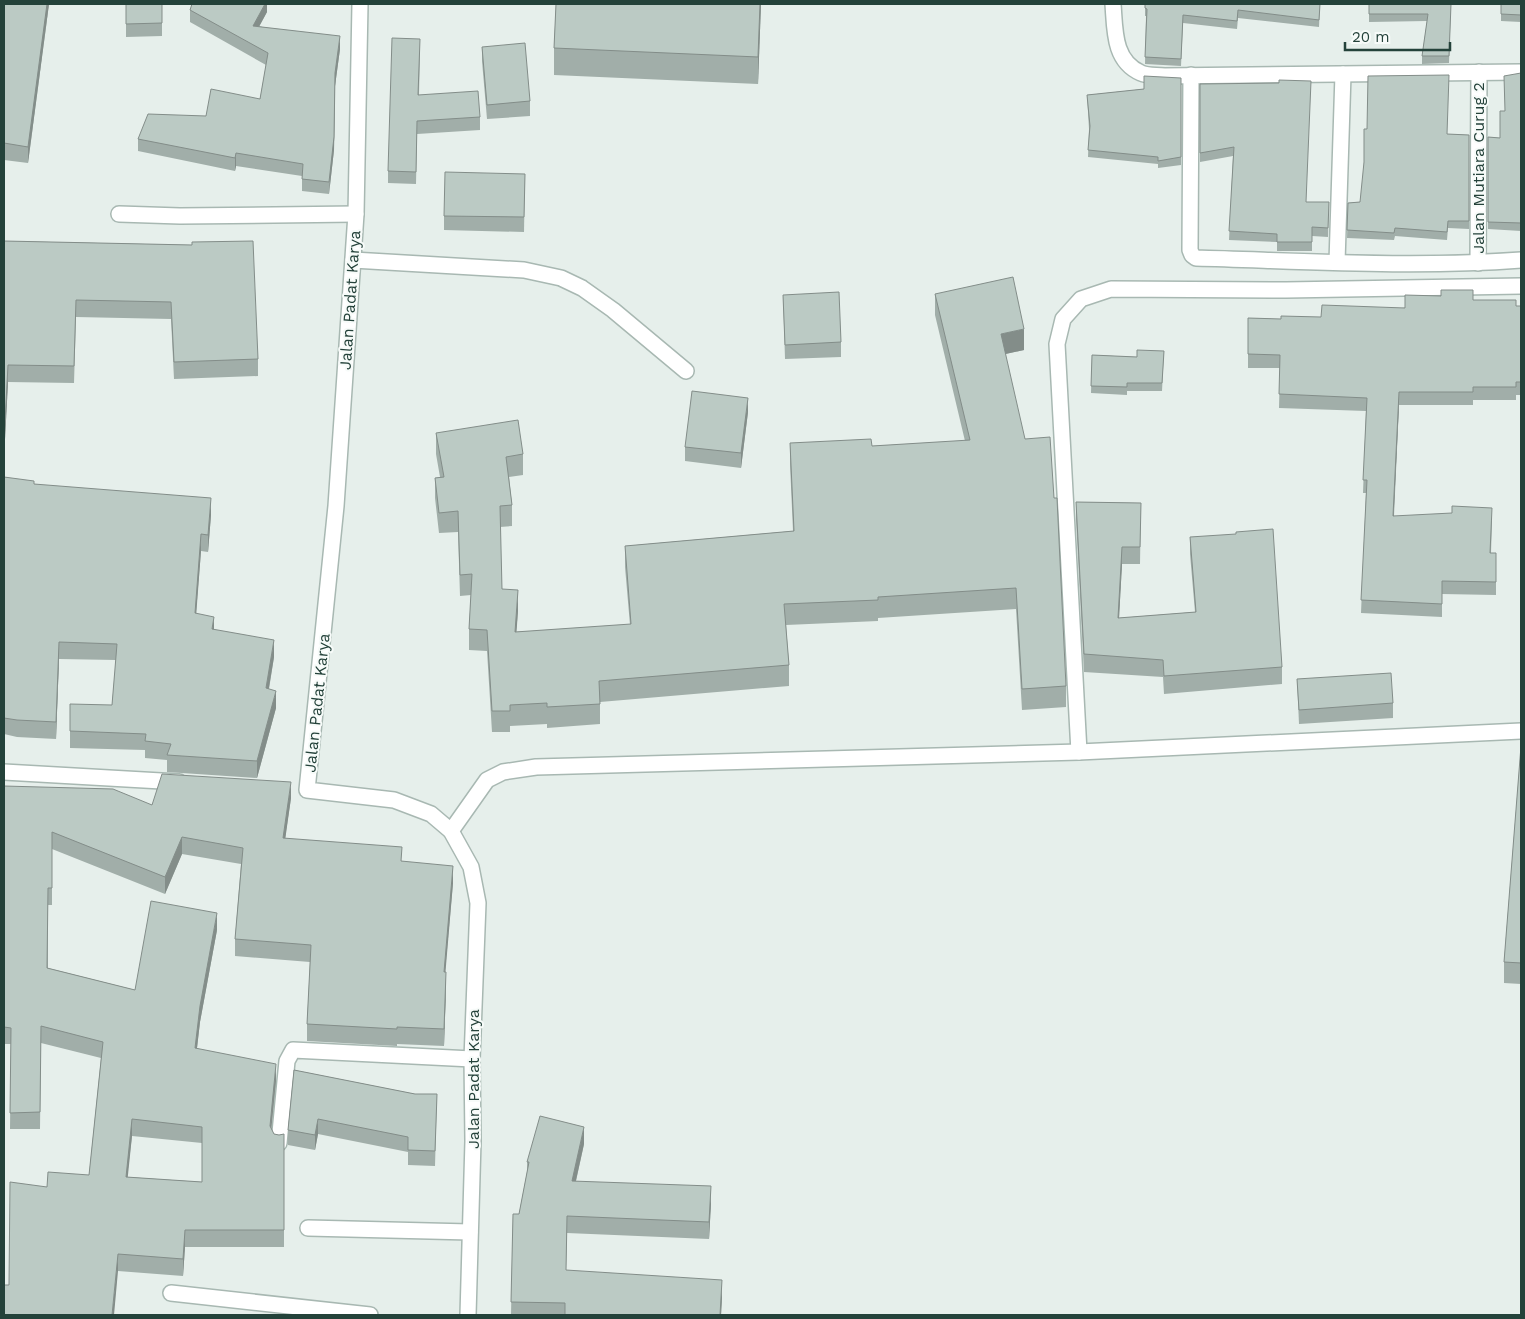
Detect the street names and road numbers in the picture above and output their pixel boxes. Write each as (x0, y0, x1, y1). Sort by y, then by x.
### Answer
street label: Jalan Mutiara Curug 2 (1469, 82, 1488, 254)
street label: Jalan Padat Karya (336, 230, 364, 370)
street label: Jalan Padat Karya (300, 632, 334, 774)
street label: Jalan Padat Karya (464, 1009, 483, 1149)

